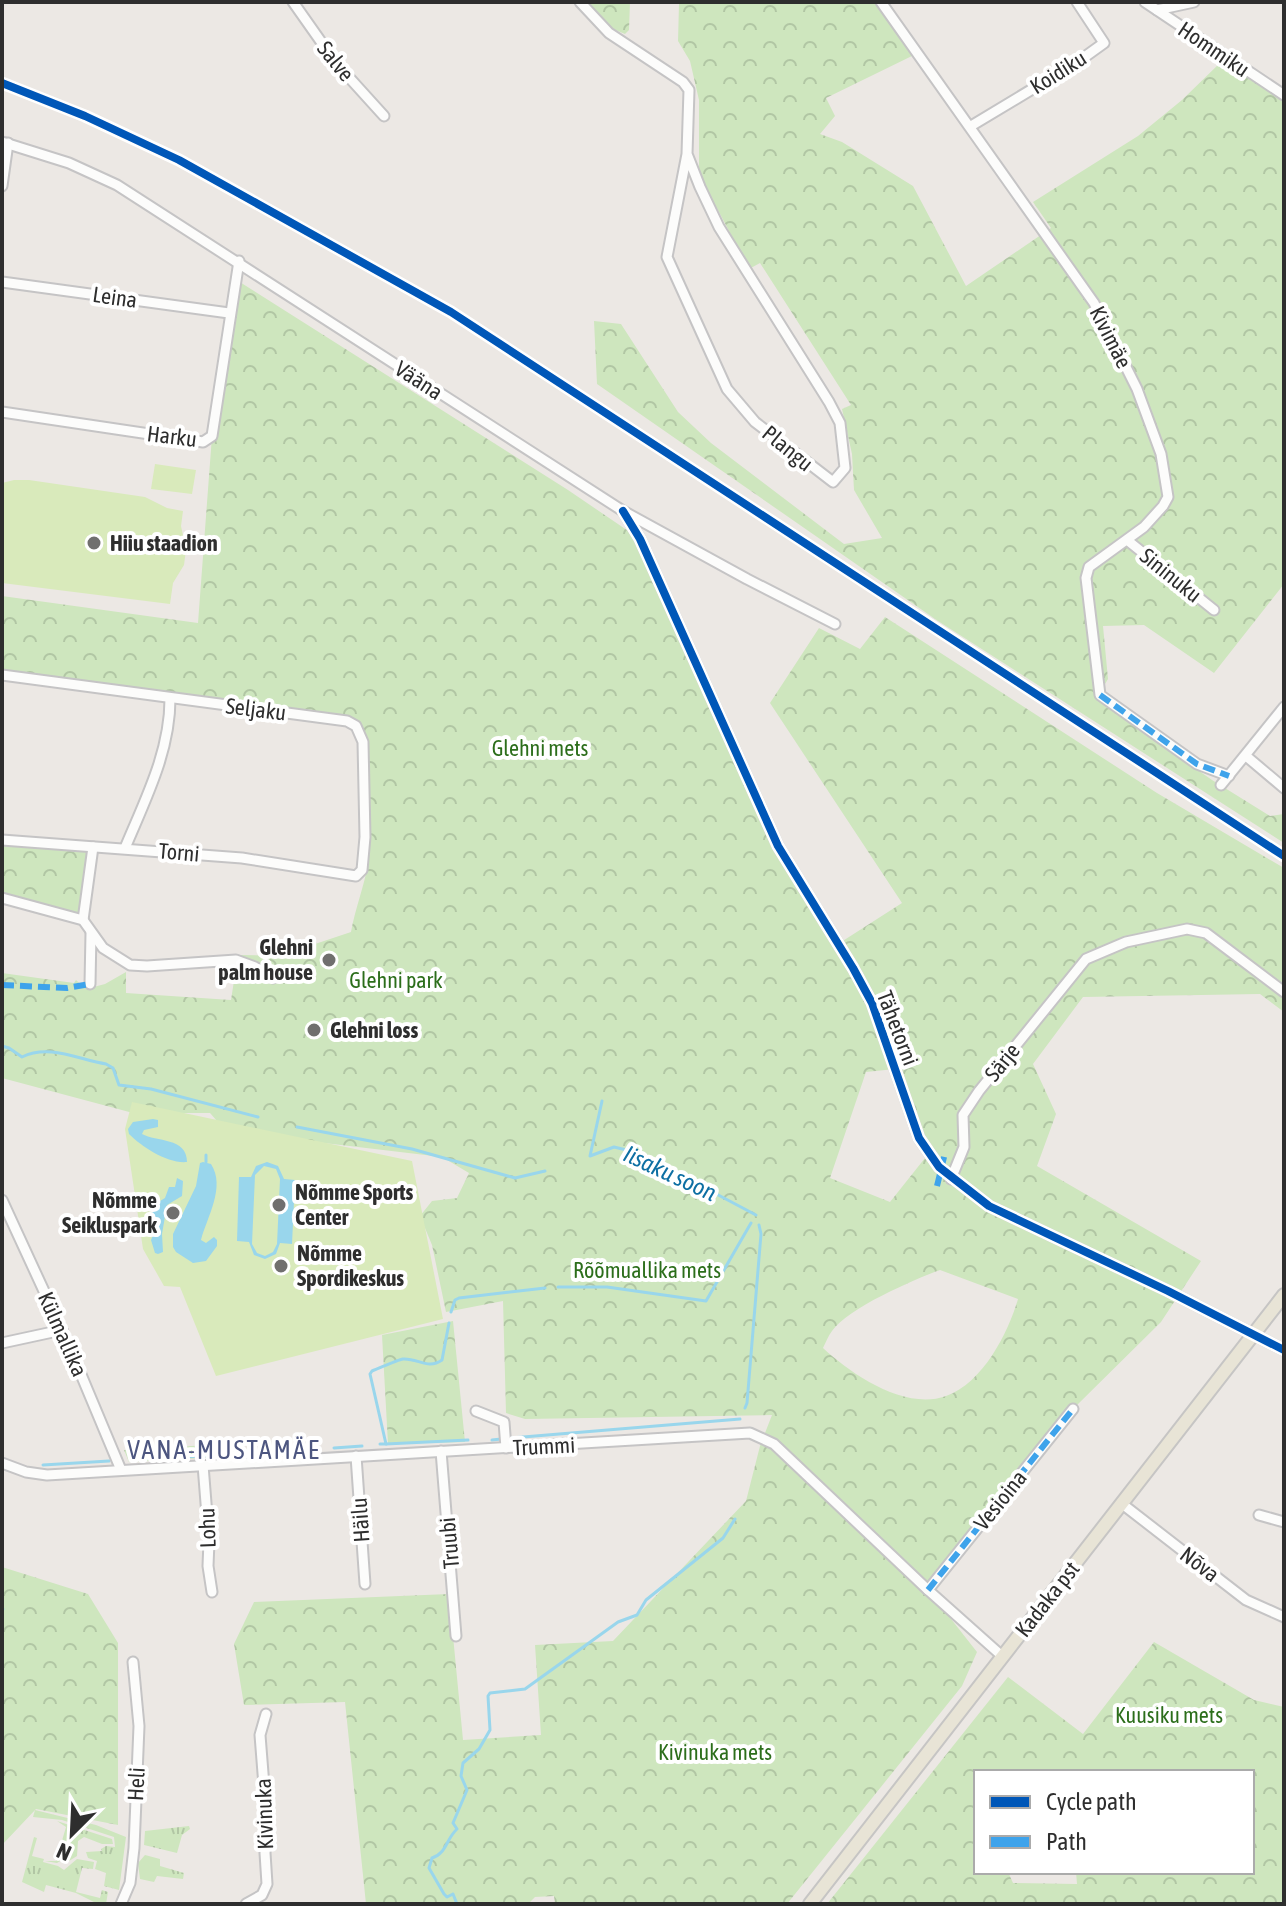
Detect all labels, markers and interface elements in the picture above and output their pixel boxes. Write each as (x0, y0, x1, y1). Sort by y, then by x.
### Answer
street label: Hommiku (1173, 16, 1255, 82)
street label: Salve (312, 36, 360, 86)
street label: Koidiku (1025, 45, 1091, 99)
street label: Leina (91, 281, 139, 313)
street label: Kivimäe (1084, 302, 1138, 372)
street label: Vääna (390, 355, 448, 405)
street label: Harku (146, 420, 198, 452)
street label: Plangu (757, 420, 819, 476)
place label: Hiiu staadion (110, 530, 218, 556)
marker: Hiiu staadion (85, 534, 103, 552)
street label: Sininuku (1135, 542, 1207, 608)
street label: Seljaku (224, 692, 288, 726)
park label: Glehni mets (492, 735, 589, 761)
street label: Torni (157, 837, 201, 867)
place label: Glehni palm house (218, 934, 313, 985)
marker: Glehni palm house (320, 951, 338, 969)
park label: Glehni park (349, 967, 443, 993)
street label: Tähetorni (872, 987, 924, 1069)
place label: Glehni loss (330, 1017, 418, 1043)
marker: Glehni loss (305, 1021, 323, 1039)
street label: Särje (979, 1038, 1025, 1086)
water label: Iisaku soon (619, 1140, 721, 1206)
place label: Nõmme Sports Center (295, 1179, 414, 1230)
place label: Nõmme Seikluspark (62, 1187, 157, 1238)
marker: Nõmme Sports Center (270, 1196, 288, 1214)
marker: Nõmme Seikluspark (164, 1204, 182, 1222)
place label: Nõmme Spordikeskus (297, 1240, 404, 1291)
marker: Nõmme Spordikeskus (272, 1257, 290, 1275)
park label: Rõõmuallika mets (573, 1257, 721, 1283)
street label: Külmallika (33, 1288, 93, 1380)
street label: Trummi (512, 1431, 576, 1461)
district label: VANA-MUSTAMÄE (127, 1435, 321, 1465)
street label: Vesioina (968, 1465, 1032, 1535)
street label: Häilu (345, 1497, 375, 1543)
street label: Lohu (193, 1507, 221, 1549)
street label: Truubi (434, 1516, 464, 1570)
street label: Nõva (1175, 1541, 1225, 1587)
street label: Kadaka pst (1009, 1556, 1085, 1642)
park label: Kuusiku mets (1115, 1702, 1223, 1728)
park label: Kivinuka mets (658, 1739, 772, 1765)
street label: Heli (122, 1767, 150, 1801)
legend (974, 1770, 1254, 1874)
street label: Kivinuka (250, 1778, 278, 1850)
text: Cycle path (1046, 1788, 1137, 1815)
north arrow (32, 1794, 112, 1874)
text: Path (1046, 1828, 1087, 1855)
text: N (53, 1838, 75, 1867)

